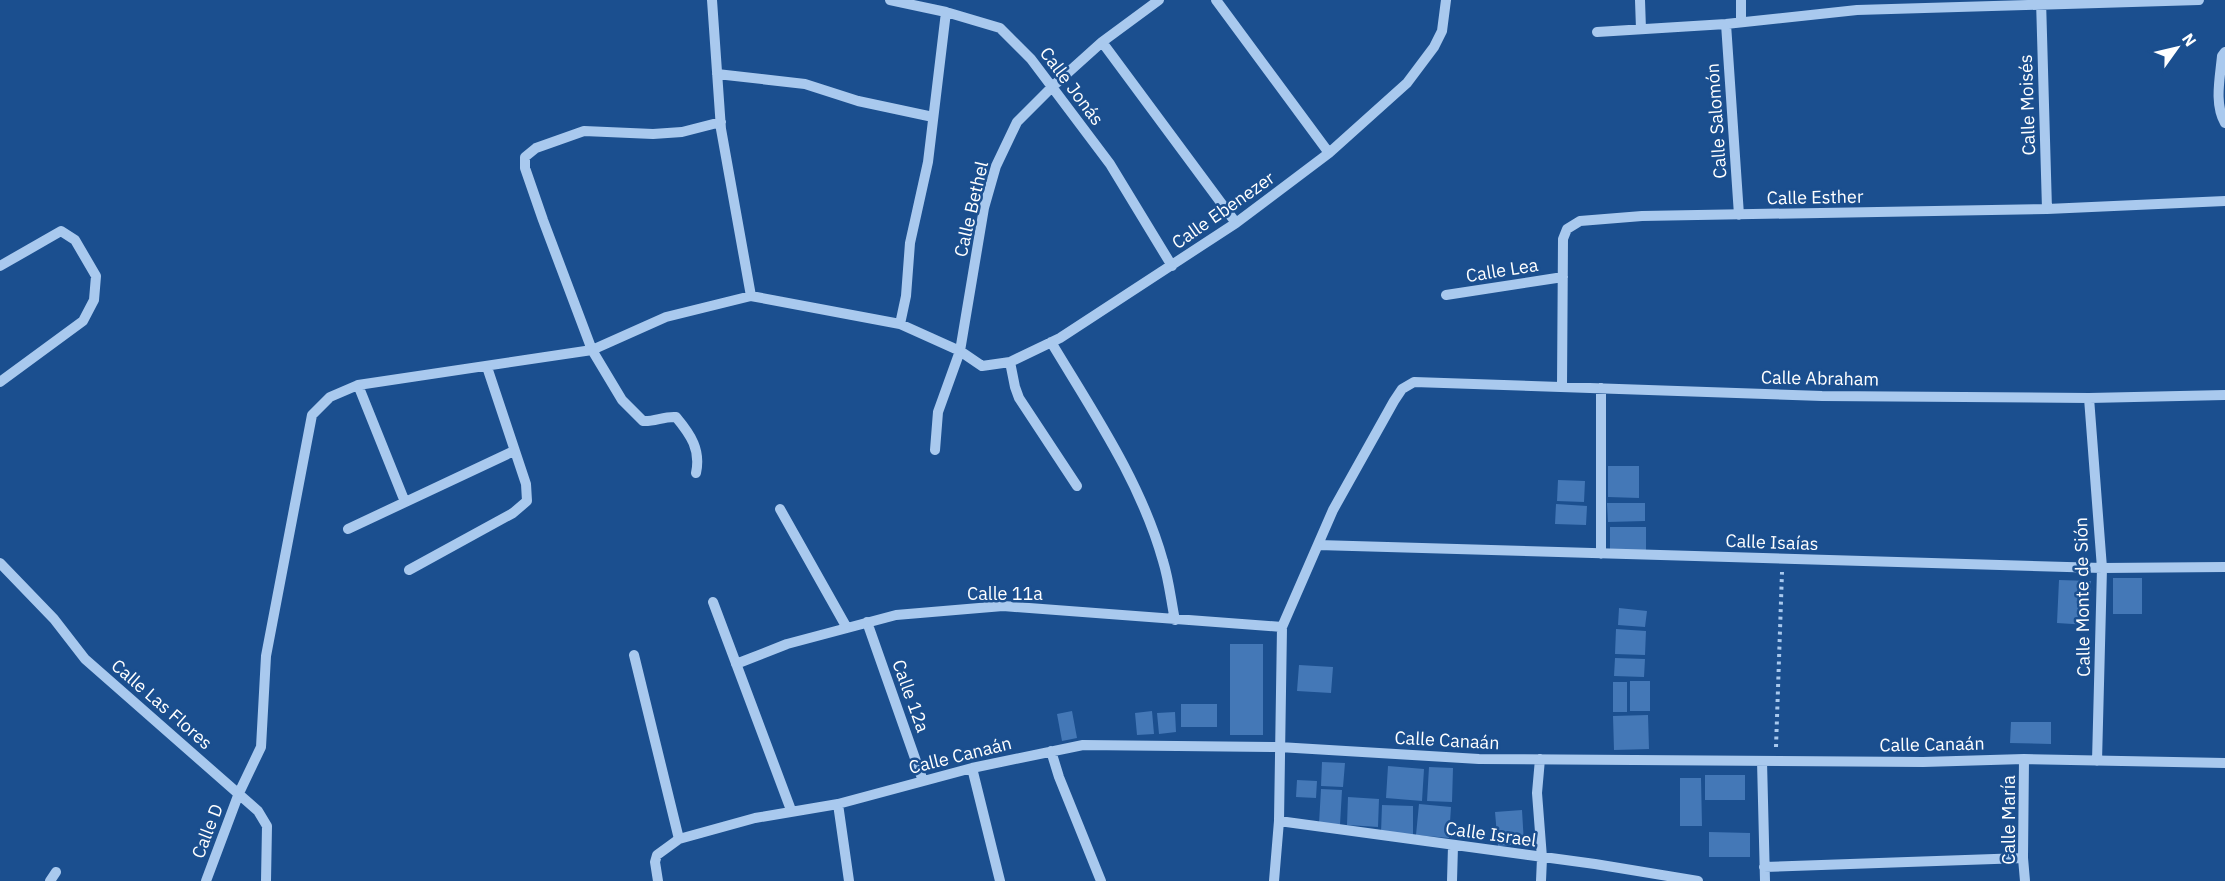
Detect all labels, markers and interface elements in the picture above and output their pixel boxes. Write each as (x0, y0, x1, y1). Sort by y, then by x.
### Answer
north arrow (2147, 18, 2207, 78)
text: N (2178, 29, 2201, 50)
street label: Calle Jonás (1035, 42, 1109, 130)
street label: Calle Moisés (2014, 54, 2040, 156)
street label: Calle Salomón (1700, 62, 1732, 180)
street label: Calle Bethel (949, 159, 993, 259)
street label: Calle Ebenezer (1167, 166, 1279, 254)
street label: Calle Esther (1766, 185, 1864, 209)
street label: Calle Lea (1464, 253, 1540, 287)
street label: Calle Abraham (1761, 365, 1879, 391)
street label: Calle Monte de Sión (2069, 517, 2095, 677)
street label: Calle Isaías (1725, 529, 1819, 555)
street label: Calle 11a (967, 582, 1043, 605)
street label: Calle Las Flores (107, 654, 217, 754)
street label: Calle 12a (887, 656, 935, 736)
street label: Calle Canaán (1394, 726, 1500, 754)
street label: Calle Canaán (906, 731, 1014, 779)
street label: Calle Canaán (1879, 732, 1985, 756)
street label: Calle María (1997, 775, 2020, 865)
street label: Calle D (186, 800, 228, 862)
street label: Calle Israel (1444, 816, 1538, 852)

